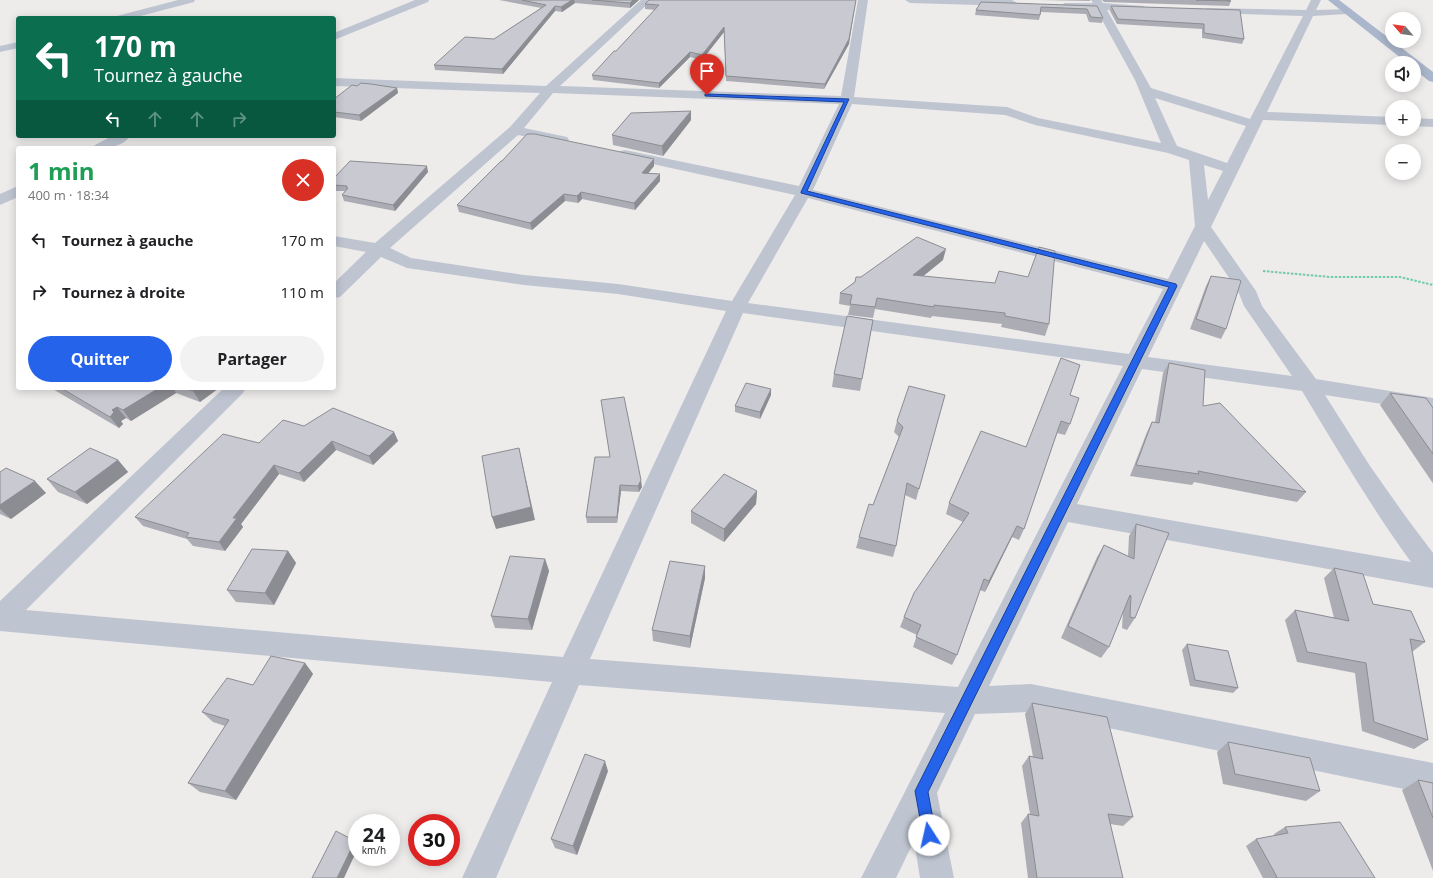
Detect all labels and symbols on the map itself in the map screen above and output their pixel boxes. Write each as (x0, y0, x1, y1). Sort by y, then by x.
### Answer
north arrow (1385, 12, 1421, 48)
pin (690, 54, 724, 95)
speed limit sign: 30 (408, 814, 460, 866)
position arrow (908, 814, 950, 856)

